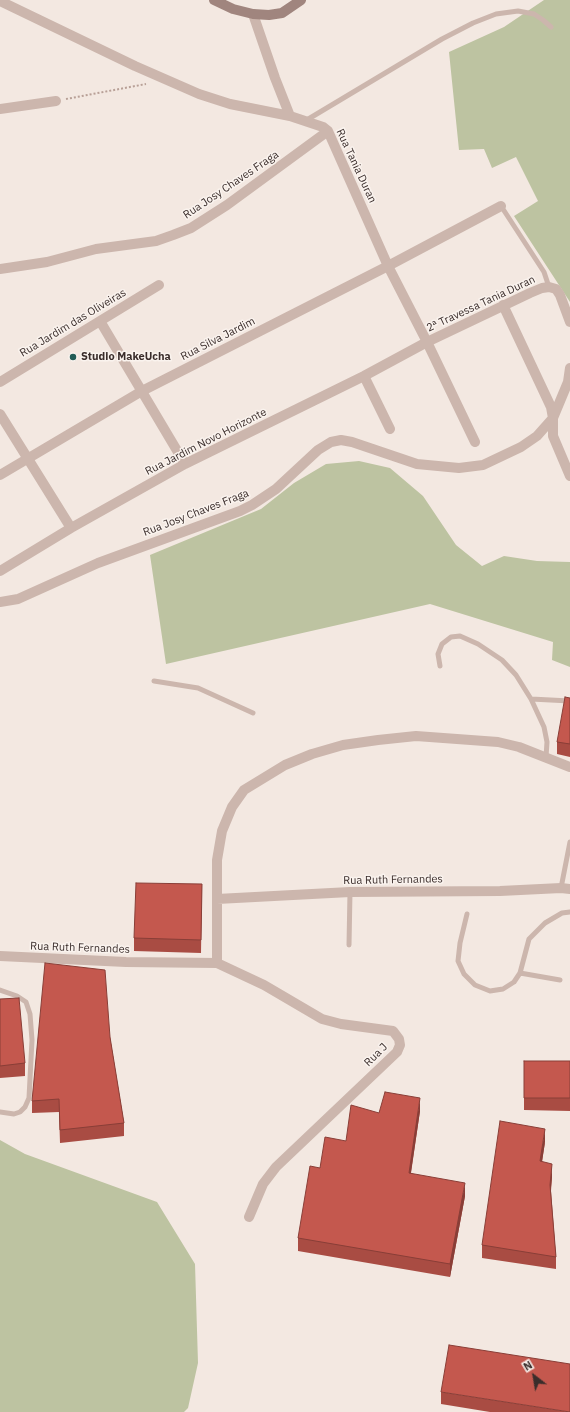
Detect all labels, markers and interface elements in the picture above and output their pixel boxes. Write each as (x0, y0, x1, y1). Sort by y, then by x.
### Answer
street label: Rua Tania Duran (333, 127, 379, 205)
street label: Rua Josy Chaves Fraga (181, 148, 281, 222)
street label: 2ª Travessa Tania Duran (425, 273, 537, 335)
street label: Rua Jardim das Oliveiras (17, 286, 129, 360)
street label: Rua Silva Jardim (179, 315, 257, 363)
place label: Studio MakeUcha (81, 350, 171, 364)
marker: Studio MakeUcha (68, 352, 78, 362)
street label: Rua Jardim Novo Horizonte (143, 406, 269, 478)
street label: Rua Josy Chaves Fraga (141, 487, 251, 539)
street label: Rua Ruth Fernandes (343, 873, 443, 887)
street label: Rua Ruth Fernandes (30, 940, 130, 956)
street label: Rua J (362, 1041, 390, 1069)
north arrow (514, 1356, 554, 1396)
text: N (521, 1358, 535, 1374)

